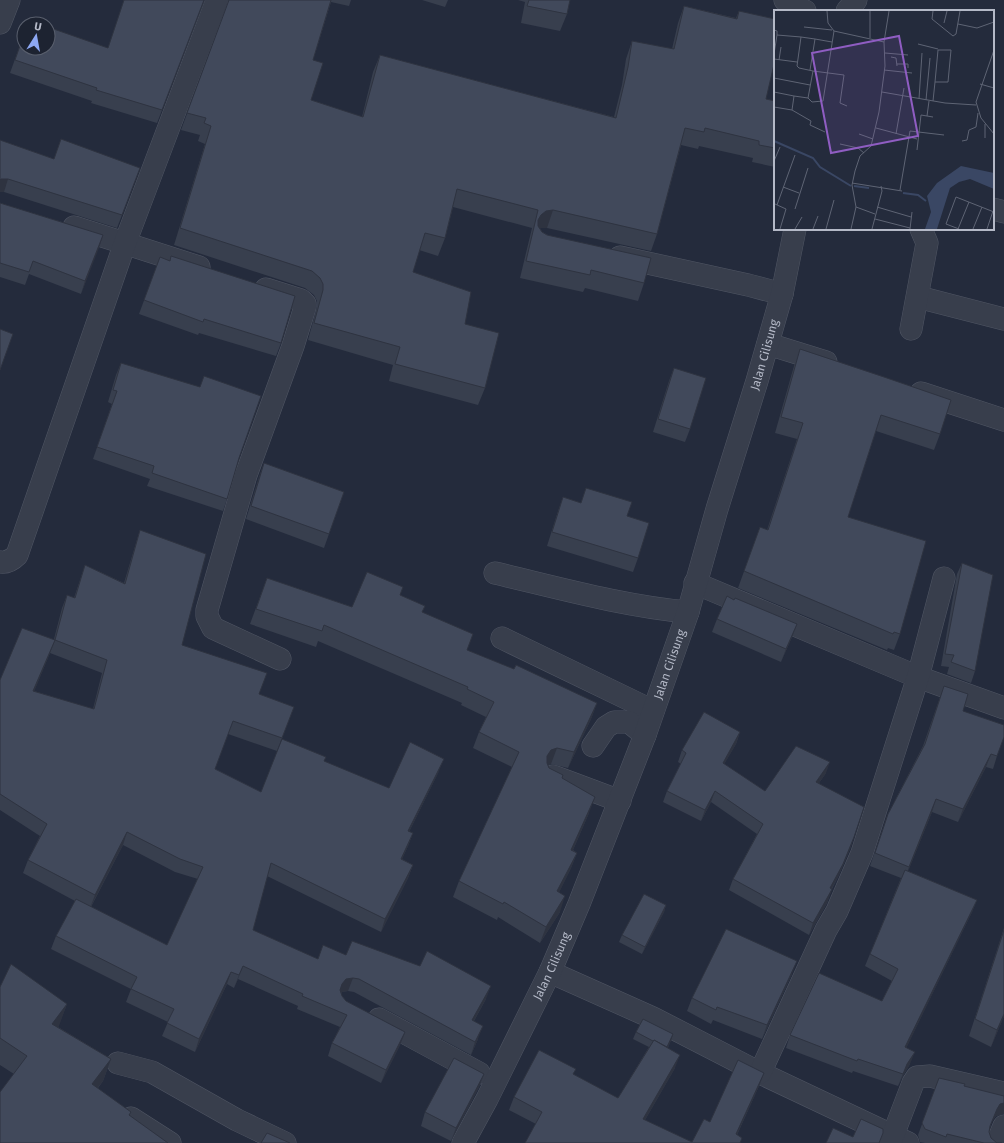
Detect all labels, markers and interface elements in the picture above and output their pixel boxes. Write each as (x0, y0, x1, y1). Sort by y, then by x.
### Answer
inset map (774, 10, 994, 230)
north arrow (16, 16, 56, 56)
text: U (33, 20, 43, 34)
street label: Jalan Cilisung (748, 317, 782, 392)
street label: Jalan Cilisung (651, 627, 689, 701)
street label: Jalan Cilisung (530, 929, 574, 1002)

